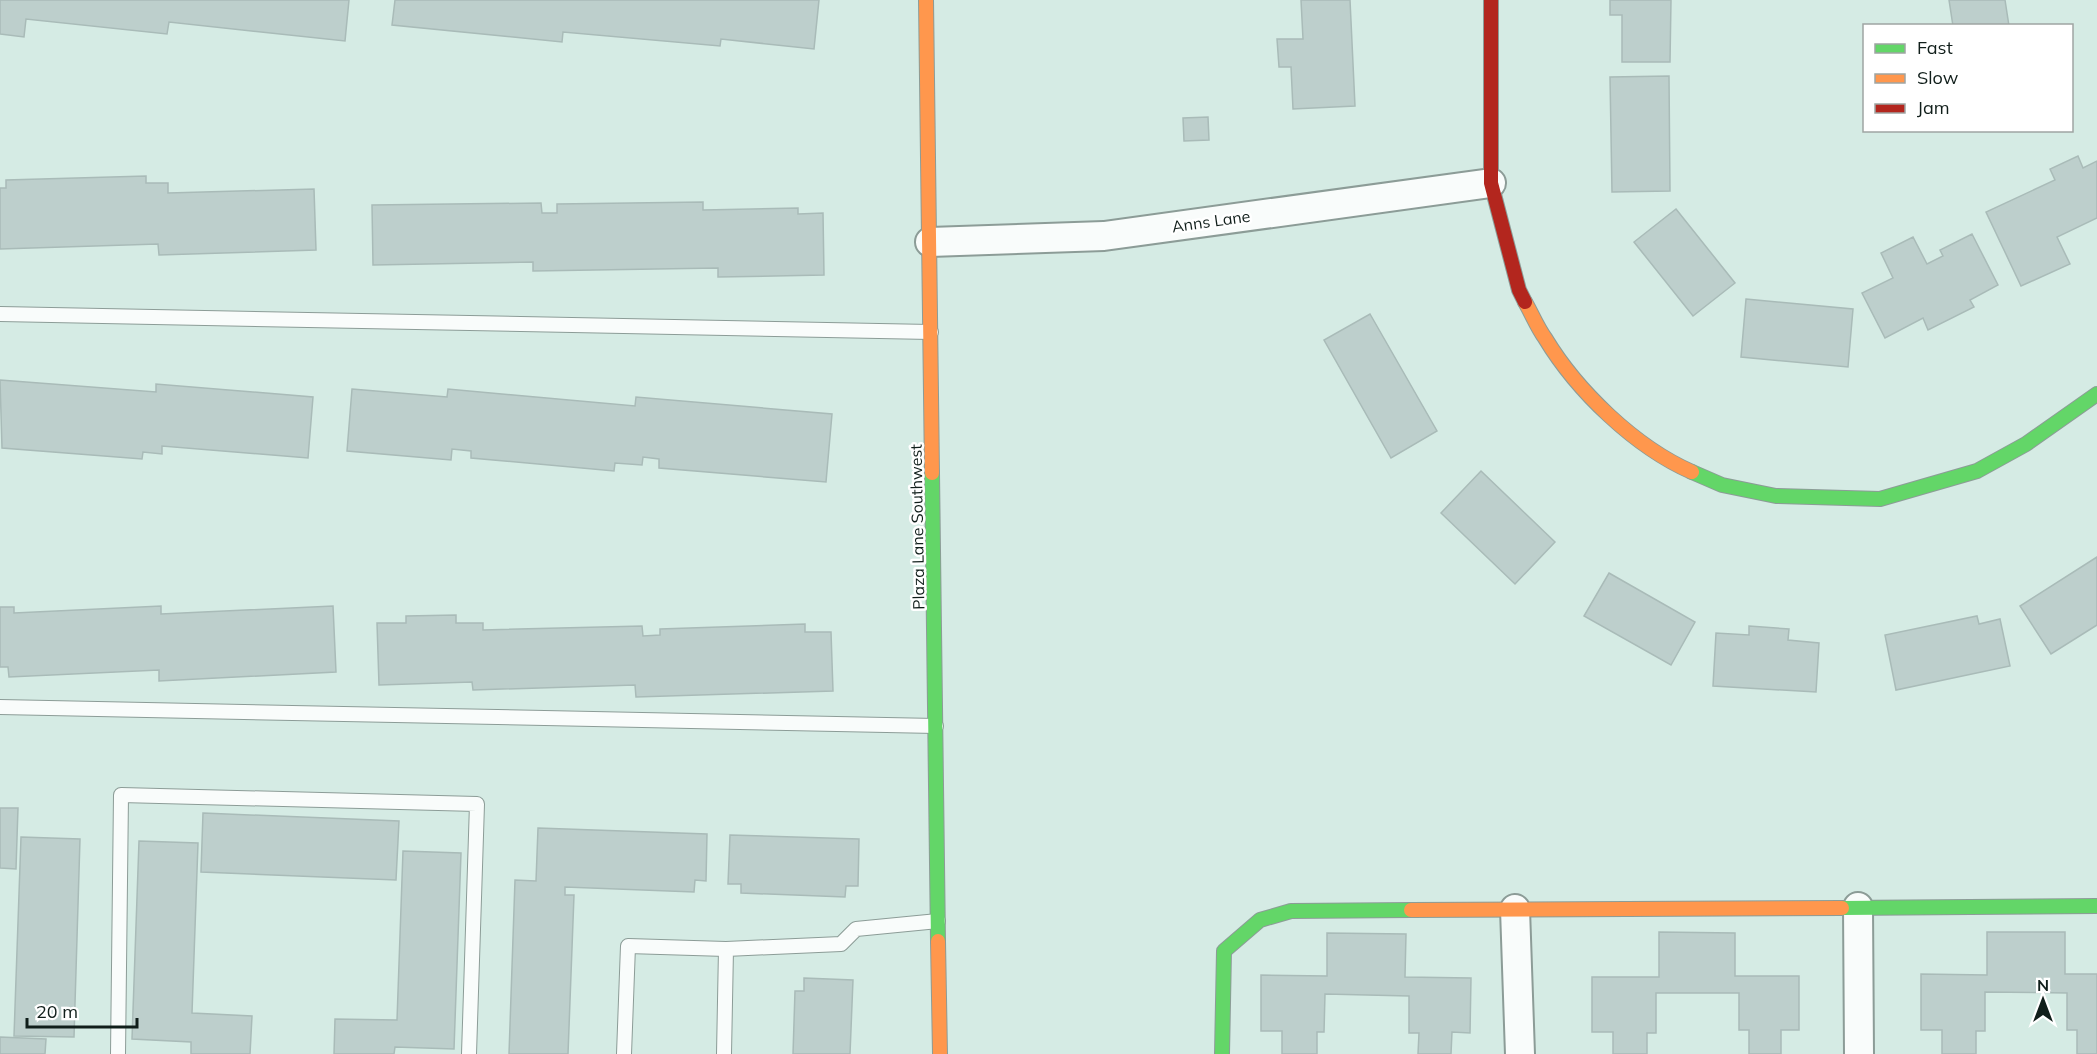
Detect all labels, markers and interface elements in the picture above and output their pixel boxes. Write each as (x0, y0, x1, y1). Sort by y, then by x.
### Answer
legend (1863, 24, 2073, 132)
text: Fast (1917, 36, 1953, 59)
text: Slow (1917, 66, 1959, 89)
text: Jam (1917, 96, 1950, 119)
street label: Anns Lane (1170, 206, 1252, 236)
street label: Plaza Lane Southwest (906, 444, 928, 610)
north arrow (2013, 970, 2073, 1030)
text: N (2037, 975, 2049, 995)
scale bar (27, 991, 136, 1029)
text: 20 m (36, 1000, 78, 1023)

